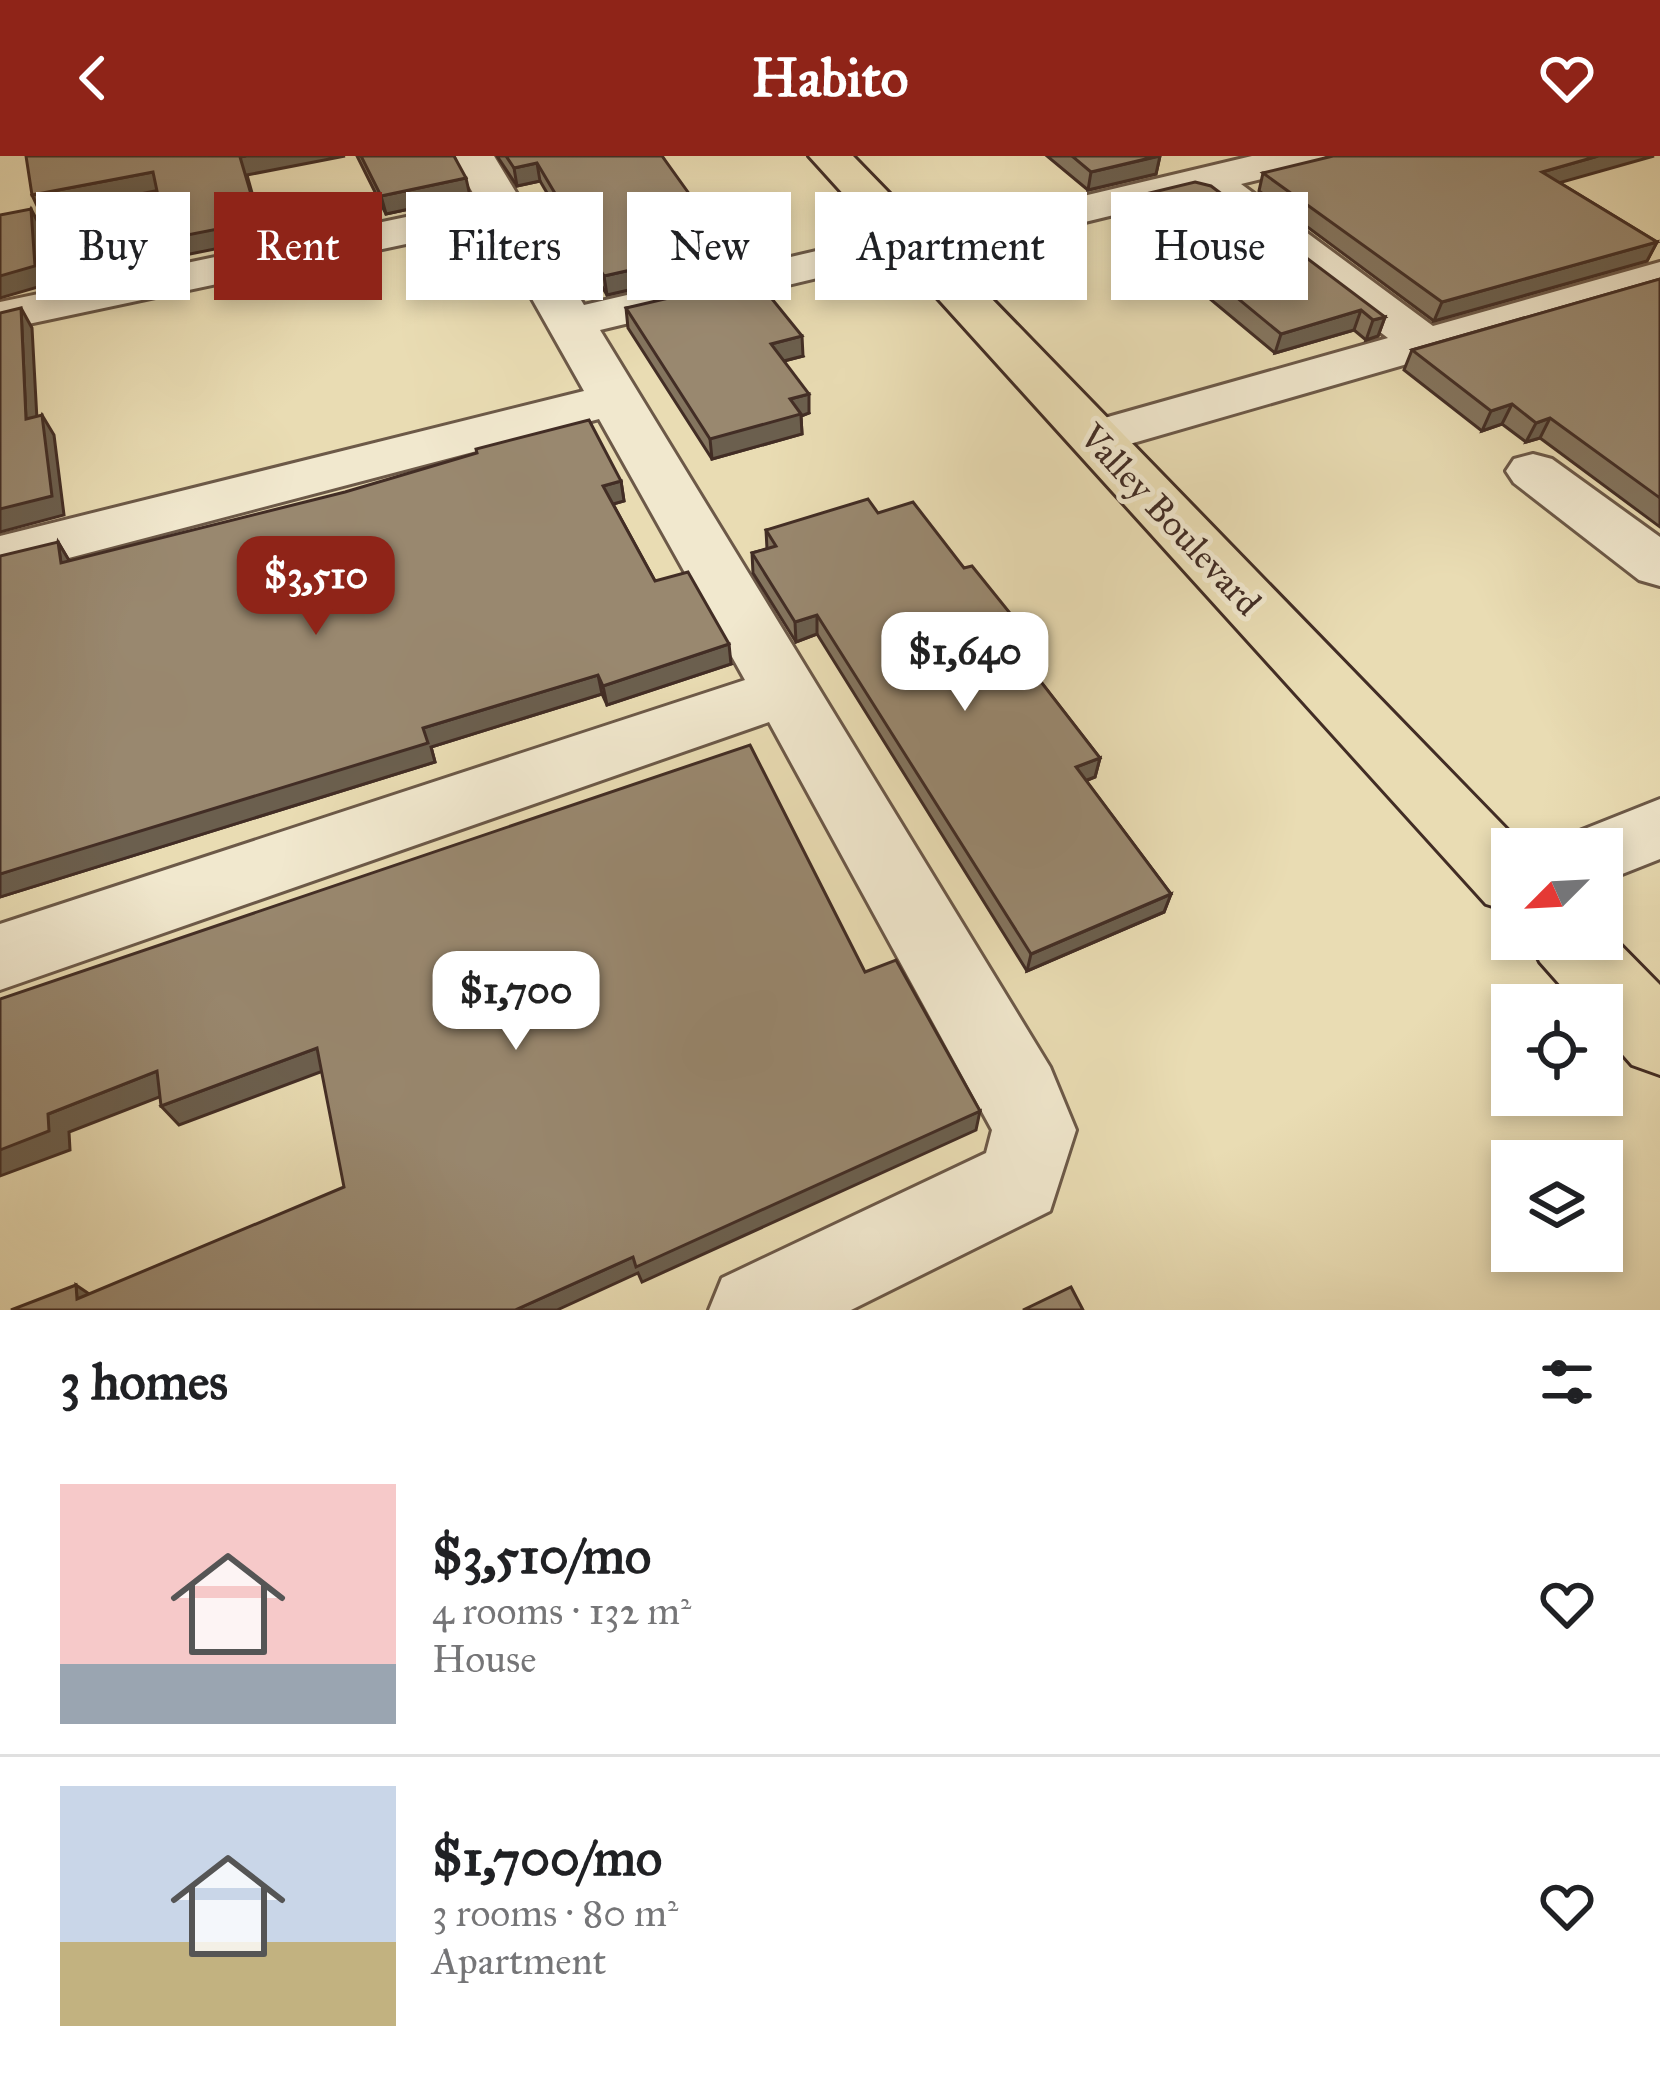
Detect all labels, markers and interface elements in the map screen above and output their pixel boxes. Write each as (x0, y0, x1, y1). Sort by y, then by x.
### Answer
icon: back (60, 45, 126, 111)
text: Habito (752, 45, 908, 111)
icon: heart (1534, 45, 1600, 111)
chip: Buy (36, 192, 190, 300)
chip: Rent (214, 192, 382, 300)
chip: Filters (406, 192, 603, 300)
chip: New (627, 192, 791, 300)
chip: Apartment (815, 192, 1087, 300)
chip: House (1111, 192, 1308, 300)
street label: Valley Boulevard (1070, 414, 1270, 625)
pin: $3,510 (218, 536, 414, 638)
text: $3,510 (264, 551, 368, 599)
pin: $1,640 (867, 612, 1063, 714)
text: $1,640 (908, 627, 1022, 675)
north arrow (1491, 828, 1623, 960)
map controls (1491, 828, 1623, 1272)
pin: $1,700 (418, 951, 614, 1053)
text: $1,700 (460, 966, 572, 1014)
button: locate (1491, 984, 1623, 1116)
button: layers (1491, 1140, 1623, 1272)
icon: filters (1534, 1349, 1600, 1415)
text: 3 homes (60, 1351, 228, 1413)
text: $3,510/mo (432, 1525, 651, 1587)
icon: home (156, 1532, 300, 1676)
icon: heart (1534, 1571, 1600, 1637)
text: 4 rooms · 132 m² (432, 1587, 691, 1635)
text: House (432, 1635, 536, 1683)
text: $1,700/mo (432, 1827, 662, 1889)
icon: home (156, 1834, 300, 1978)
icon: heart (1534, 1873, 1600, 1939)
text: 3 rooms · 80 m² (432, 1889, 678, 1937)
text: Apartment (432, 1937, 606, 1985)

